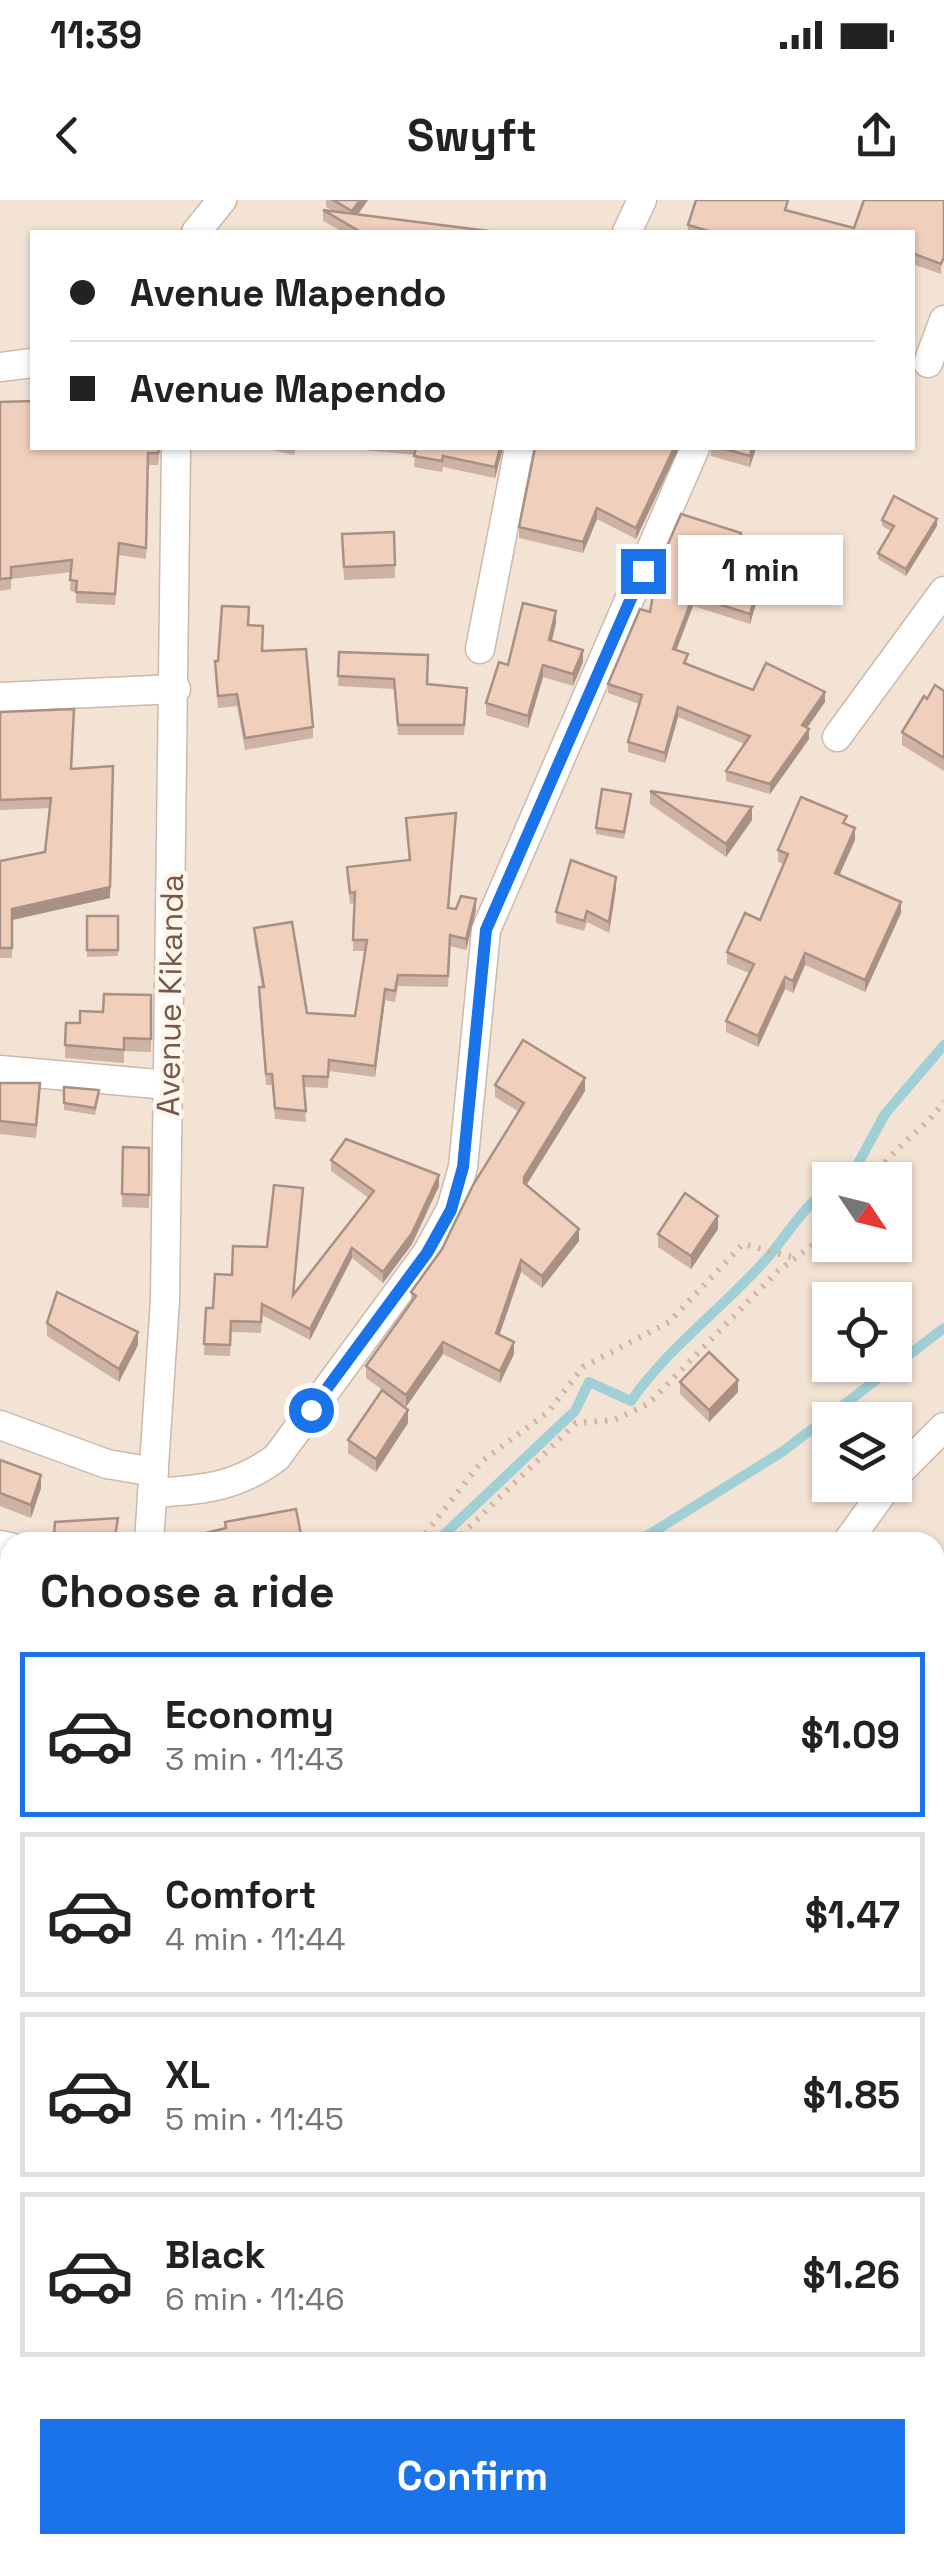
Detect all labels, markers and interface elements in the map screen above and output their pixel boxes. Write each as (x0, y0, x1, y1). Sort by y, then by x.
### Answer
text: 11:39 (50, 11, 142, 59)
text: Swyft (407, 107, 537, 164)
icon: back (40, 108, 95, 163)
icon: share (849, 108, 904, 163)
text: Avenue Mapendo (130, 269, 447, 317)
text: Avenue Mapendo (130, 365, 447, 413)
callout: 1 min (678, 536, 843, 606)
route end (621, 549, 666, 594)
text: 1 min (721, 550, 800, 590)
street label: Avenue Kikanda (148, 873, 192, 1117)
north arrow (812, 1162, 912, 1262)
map controls (812, 1162, 912, 1502)
button: locate (812, 1282, 912, 1382)
route start (289, 1388, 334, 1433)
button: layers (812, 1402, 912, 1502)
text: Choose a ride (40, 1563, 335, 1620)
icon: car (45, 1690, 135, 1780)
text: Economy (165, 1691, 334, 1739)
text: $1.09 (801, 1711, 900, 1759)
text: 3 min · 11:43 (165, 1739, 344, 1779)
icon: car (45, 1870, 135, 1960)
text: Comfort (165, 1871, 316, 1919)
text: $1.47 (805, 1891, 900, 1939)
text: 4 min · 11:44 (165, 1919, 345, 1959)
icon: car (45, 2050, 135, 2140)
text: XL (165, 2051, 210, 2099)
text: $1.85 (803, 2071, 900, 2119)
text: 5 min · 11:45 (165, 2099, 344, 2139)
icon: car (45, 2230, 135, 2320)
text: Black (165, 2231, 266, 2279)
text: $1.26 (802, 2251, 900, 2299)
text: 6 min · 11:46 (165, 2279, 345, 2319)
button: Confirm (40, 2419, 905, 2534)

